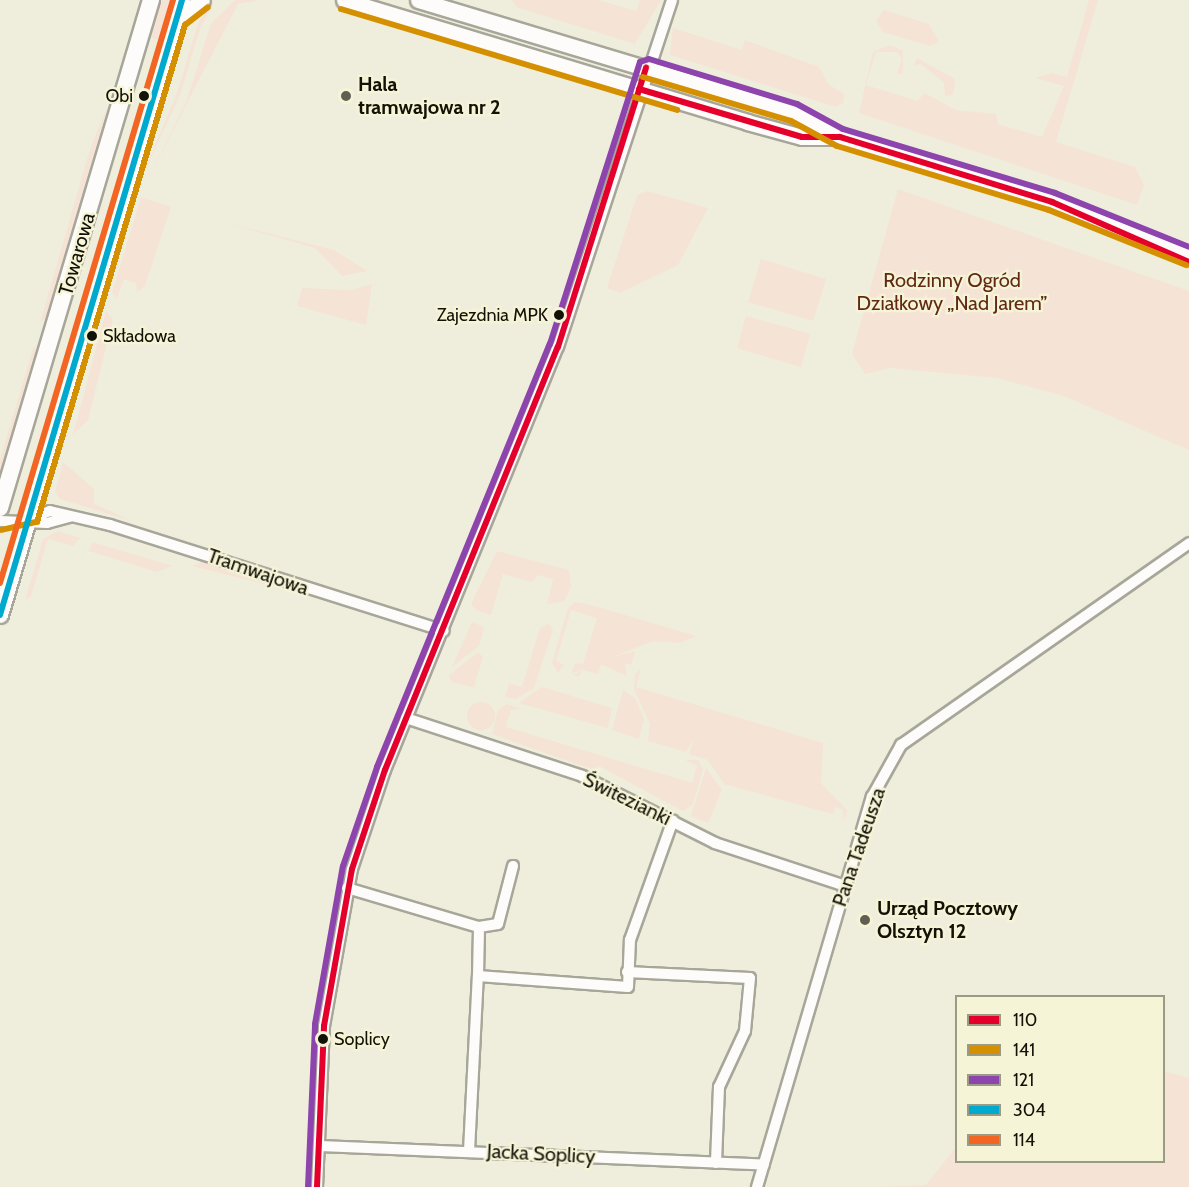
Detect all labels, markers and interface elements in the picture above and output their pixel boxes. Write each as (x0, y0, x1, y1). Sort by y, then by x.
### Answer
place label: Hala tramwajowa nr 2 (358, 72, 501, 119)
place label: Obi (105, 85, 133, 107)
marker: Hala tramwajowa nr 2 (339, 89, 353, 103)
marker: Obi (138, 90, 150, 102)
street label: Towarowa (54, 210, 100, 298)
park label: Rodzinny Ogród Działkowy „Nad Jarem” (857, 269, 1047, 316)
place label: Zajezdnia MPK (437, 304, 548, 326)
marker: Zajezdnia MPK (553, 309, 565, 321)
place label: Składowa (103, 325, 176, 347)
marker: Składowa (86, 330, 98, 342)
street label: Tramwajowa (204, 544, 312, 600)
street label: Świtezianki (579, 767, 675, 831)
street label: Pana Tadeusza (827, 784, 891, 910)
place label: Urząd Pocztowy Olsztyn 12 (877, 897, 1018, 944)
marker: Urząd Pocztowy Olsztyn 12 (858, 913, 872, 927)
legend (955, 995, 1165, 1163)
text: 110 (1013, 1009, 1037, 1031)
place label: Soplicy (334, 1028, 390, 1050)
marker: Soplicy (317, 1033, 329, 1045)
text: 141 (1013, 1039, 1035, 1061)
text: 121 (1013, 1069, 1034, 1091)
text: 304 (1013, 1099, 1046, 1121)
text: 114 (1013, 1129, 1035, 1151)
street label: Jacka Soplicy (486, 1139, 596, 1169)

